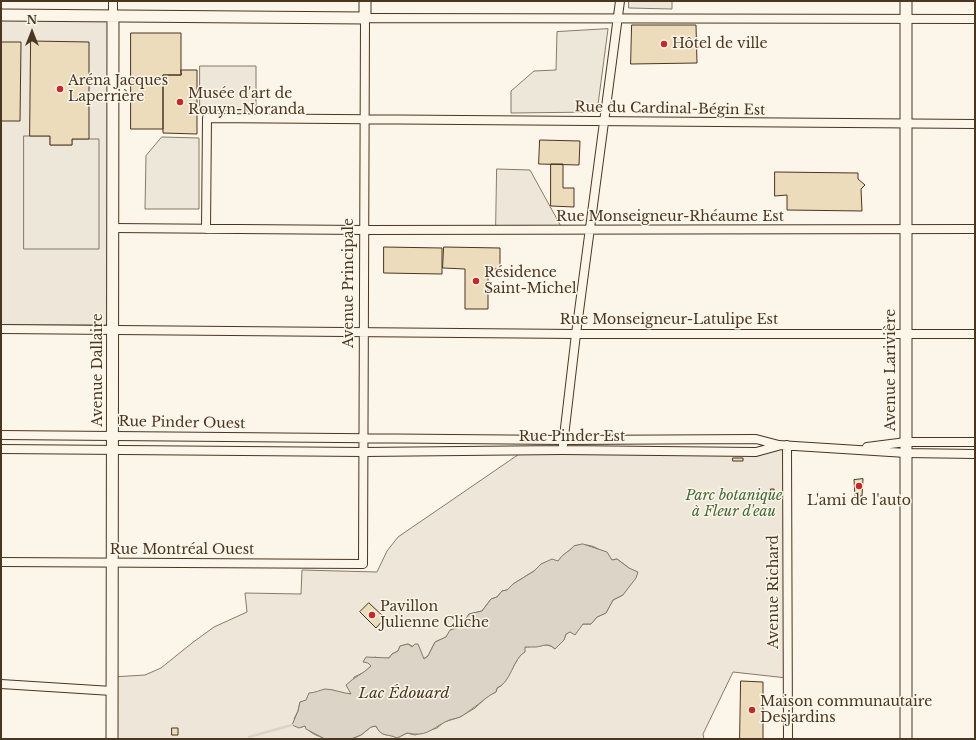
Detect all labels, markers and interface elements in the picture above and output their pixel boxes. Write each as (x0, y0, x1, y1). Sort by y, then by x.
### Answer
north arrow (12, 12, 52, 52)
text: N (27, 13, 37, 27)
place label: Hôtel de ville (672, 36, 768, 52)
marker: Hôtel de ville (659, 39, 669, 49)
place label: Aréna Jacques Laperrière (68, 73, 168, 106)
marker: Aréna Jacques Laperrière (55, 84, 65, 94)
place label: Musée d'art de Rouyn-Noranda (188, 86, 305, 118)
marker: Musée d'art de Rouyn-Noranda (175, 97, 185, 107)
street label: Rue du Cardinal-Bégin Est (575, 99, 765, 119)
street label: Rue Monseigneur-Rhéaume Est (556, 209, 784, 225)
street label: Avenue Principale (341, 218, 357, 348)
place label: Résidence Saint-Michel (484, 265, 577, 298)
marker: Résidence Saint-Michel (471, 276, 481, 286)
street label: Avenue Larivière (883, 309, 899, 431)
street label: Rue Monseigneur-Latulipe Est (560, 312, 778, 328)
street label: Avenue Dallaire (90, 313, 106, 427)
street label: Rue Pinder Ouest (118, 413, 246, 433)
street label: Rue Pinder Est (519, 429, 625, 445)
marker: L'ami de l'auto (854, 481, 864, 491)
park label: Parc botanique à Fleur d'eau (686, 488, 782, 520)
place label: L'ami de l'auto (807, 493, 911, 509)
street label: Avenue Richard (766, 535, 782, 649)
street label: Rue Montréal Ouest (110, 542, 254, 558)
place label: Pavillon Julienne Cliche (380, 599, 489, 632)
marker: Pavillon Julienne Cliche (367, 610, 377, 620)
water label: Lac Édouard (359, 685, 449, 703)
place label: Maison communautaire Desjardins (760, 694, 932, 726)
marker: Maison communautaire Desjardins (747, 705, 757, 715)

